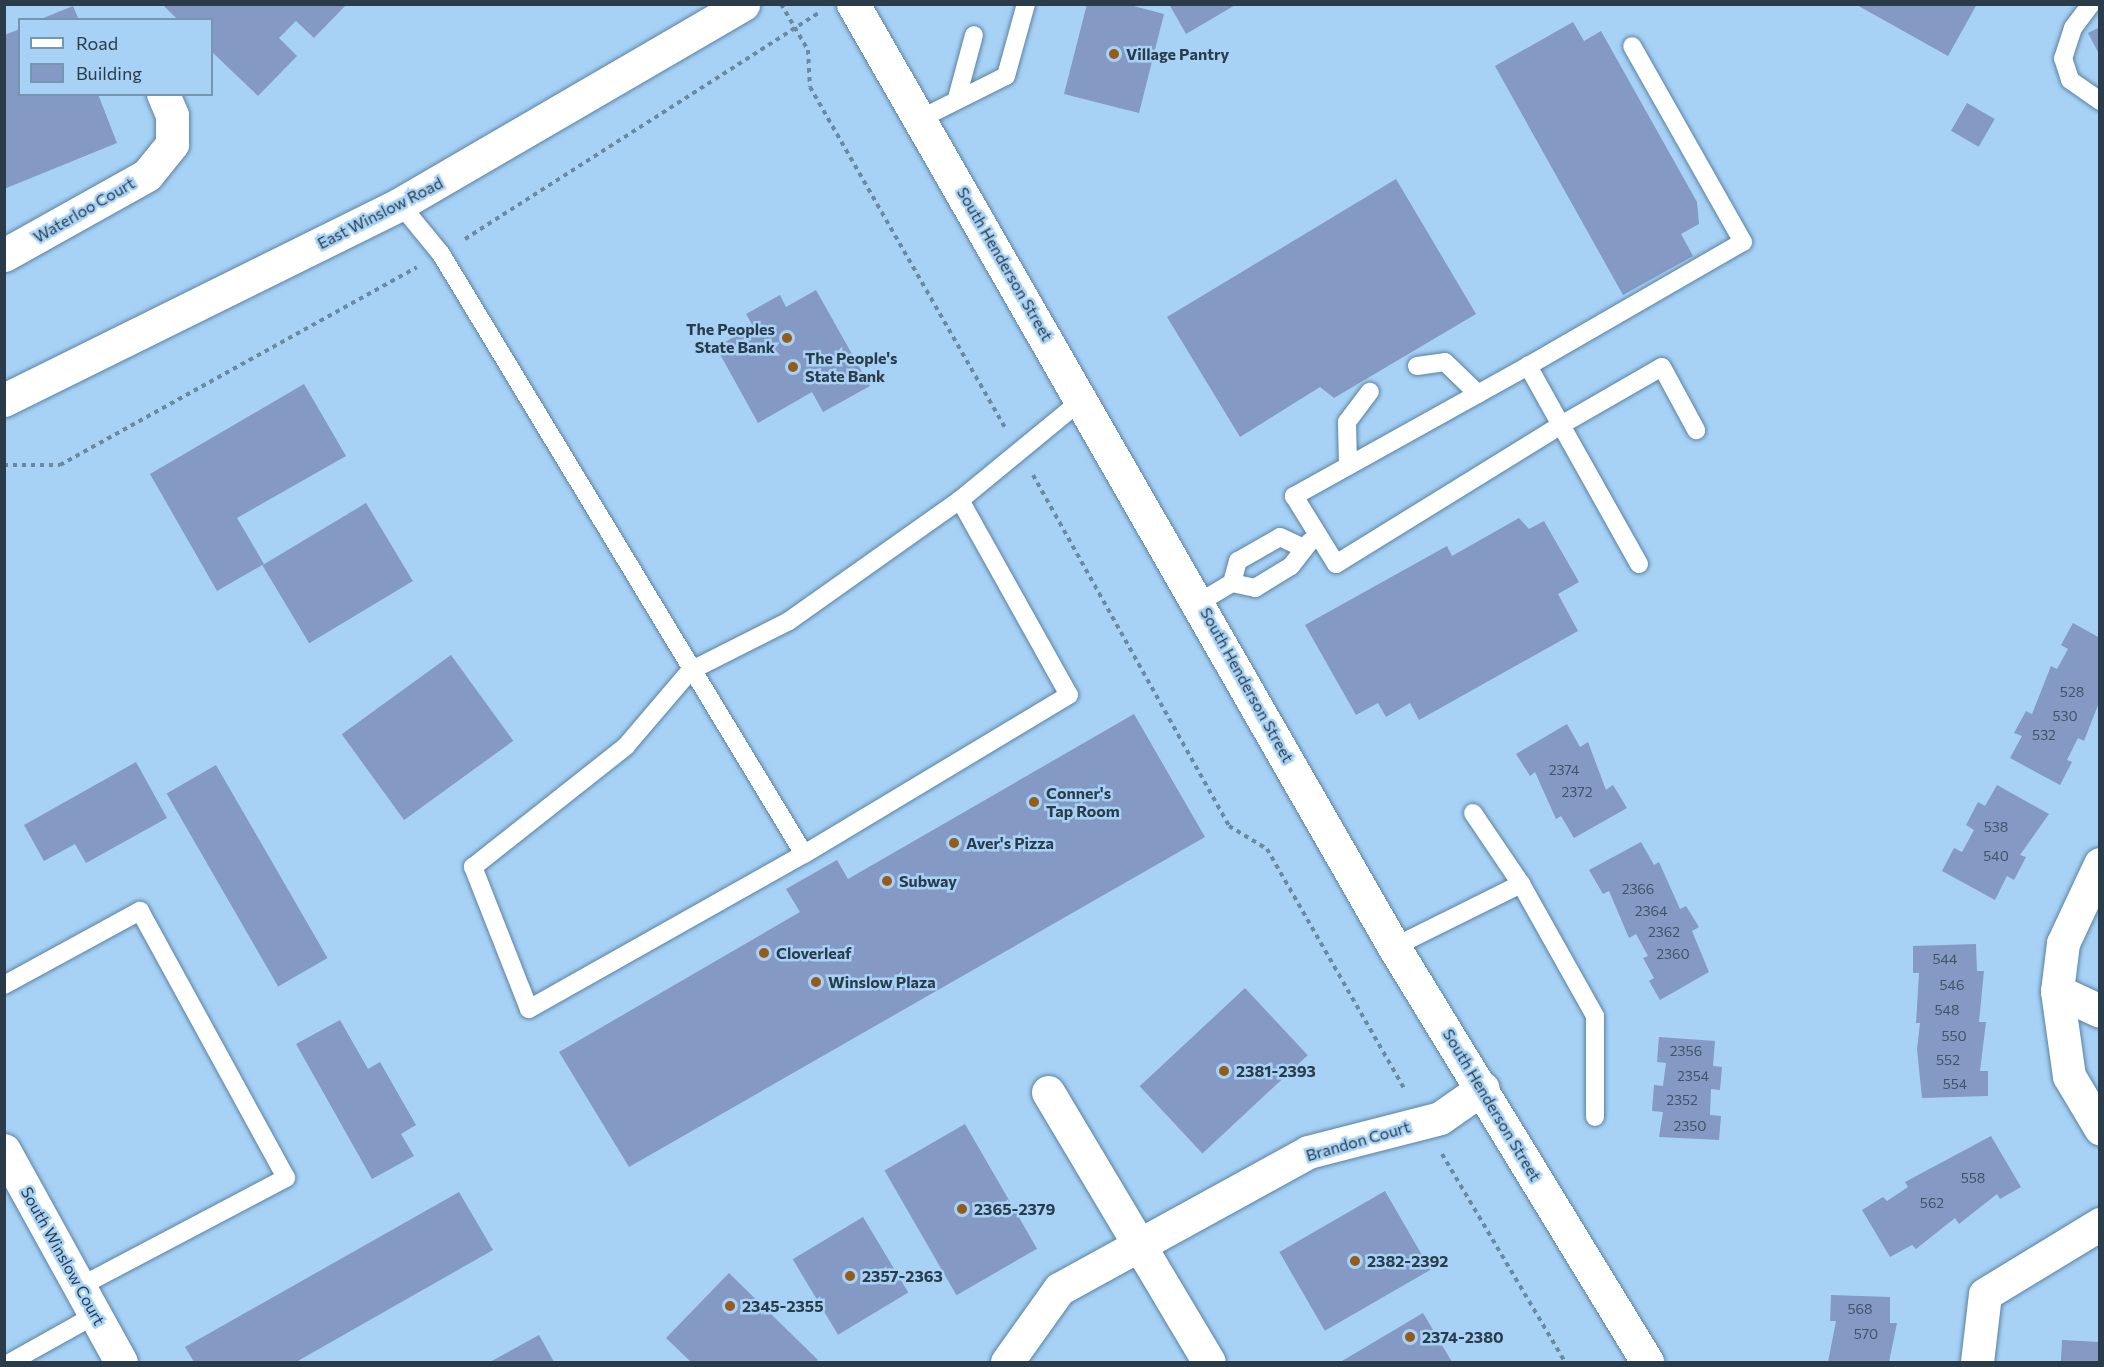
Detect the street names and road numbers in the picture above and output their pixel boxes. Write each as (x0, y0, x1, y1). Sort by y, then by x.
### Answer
street label: Waterloo Court (30, 173, 138, 247)
street label: East Winslow Road (314, 173, 446, 253)
street label: South Henderson Street (953, 184, 1057, 344)
street label: South Henderson Street (1196, 604, 1298, 766)
street label: South Henderson Street (1439, 1025, 1545, 1185)
street label: Brandon Court (1304, 1117, 1412, 1165)
street label: South Winslow Court (17, 1183, 109, 1329)

